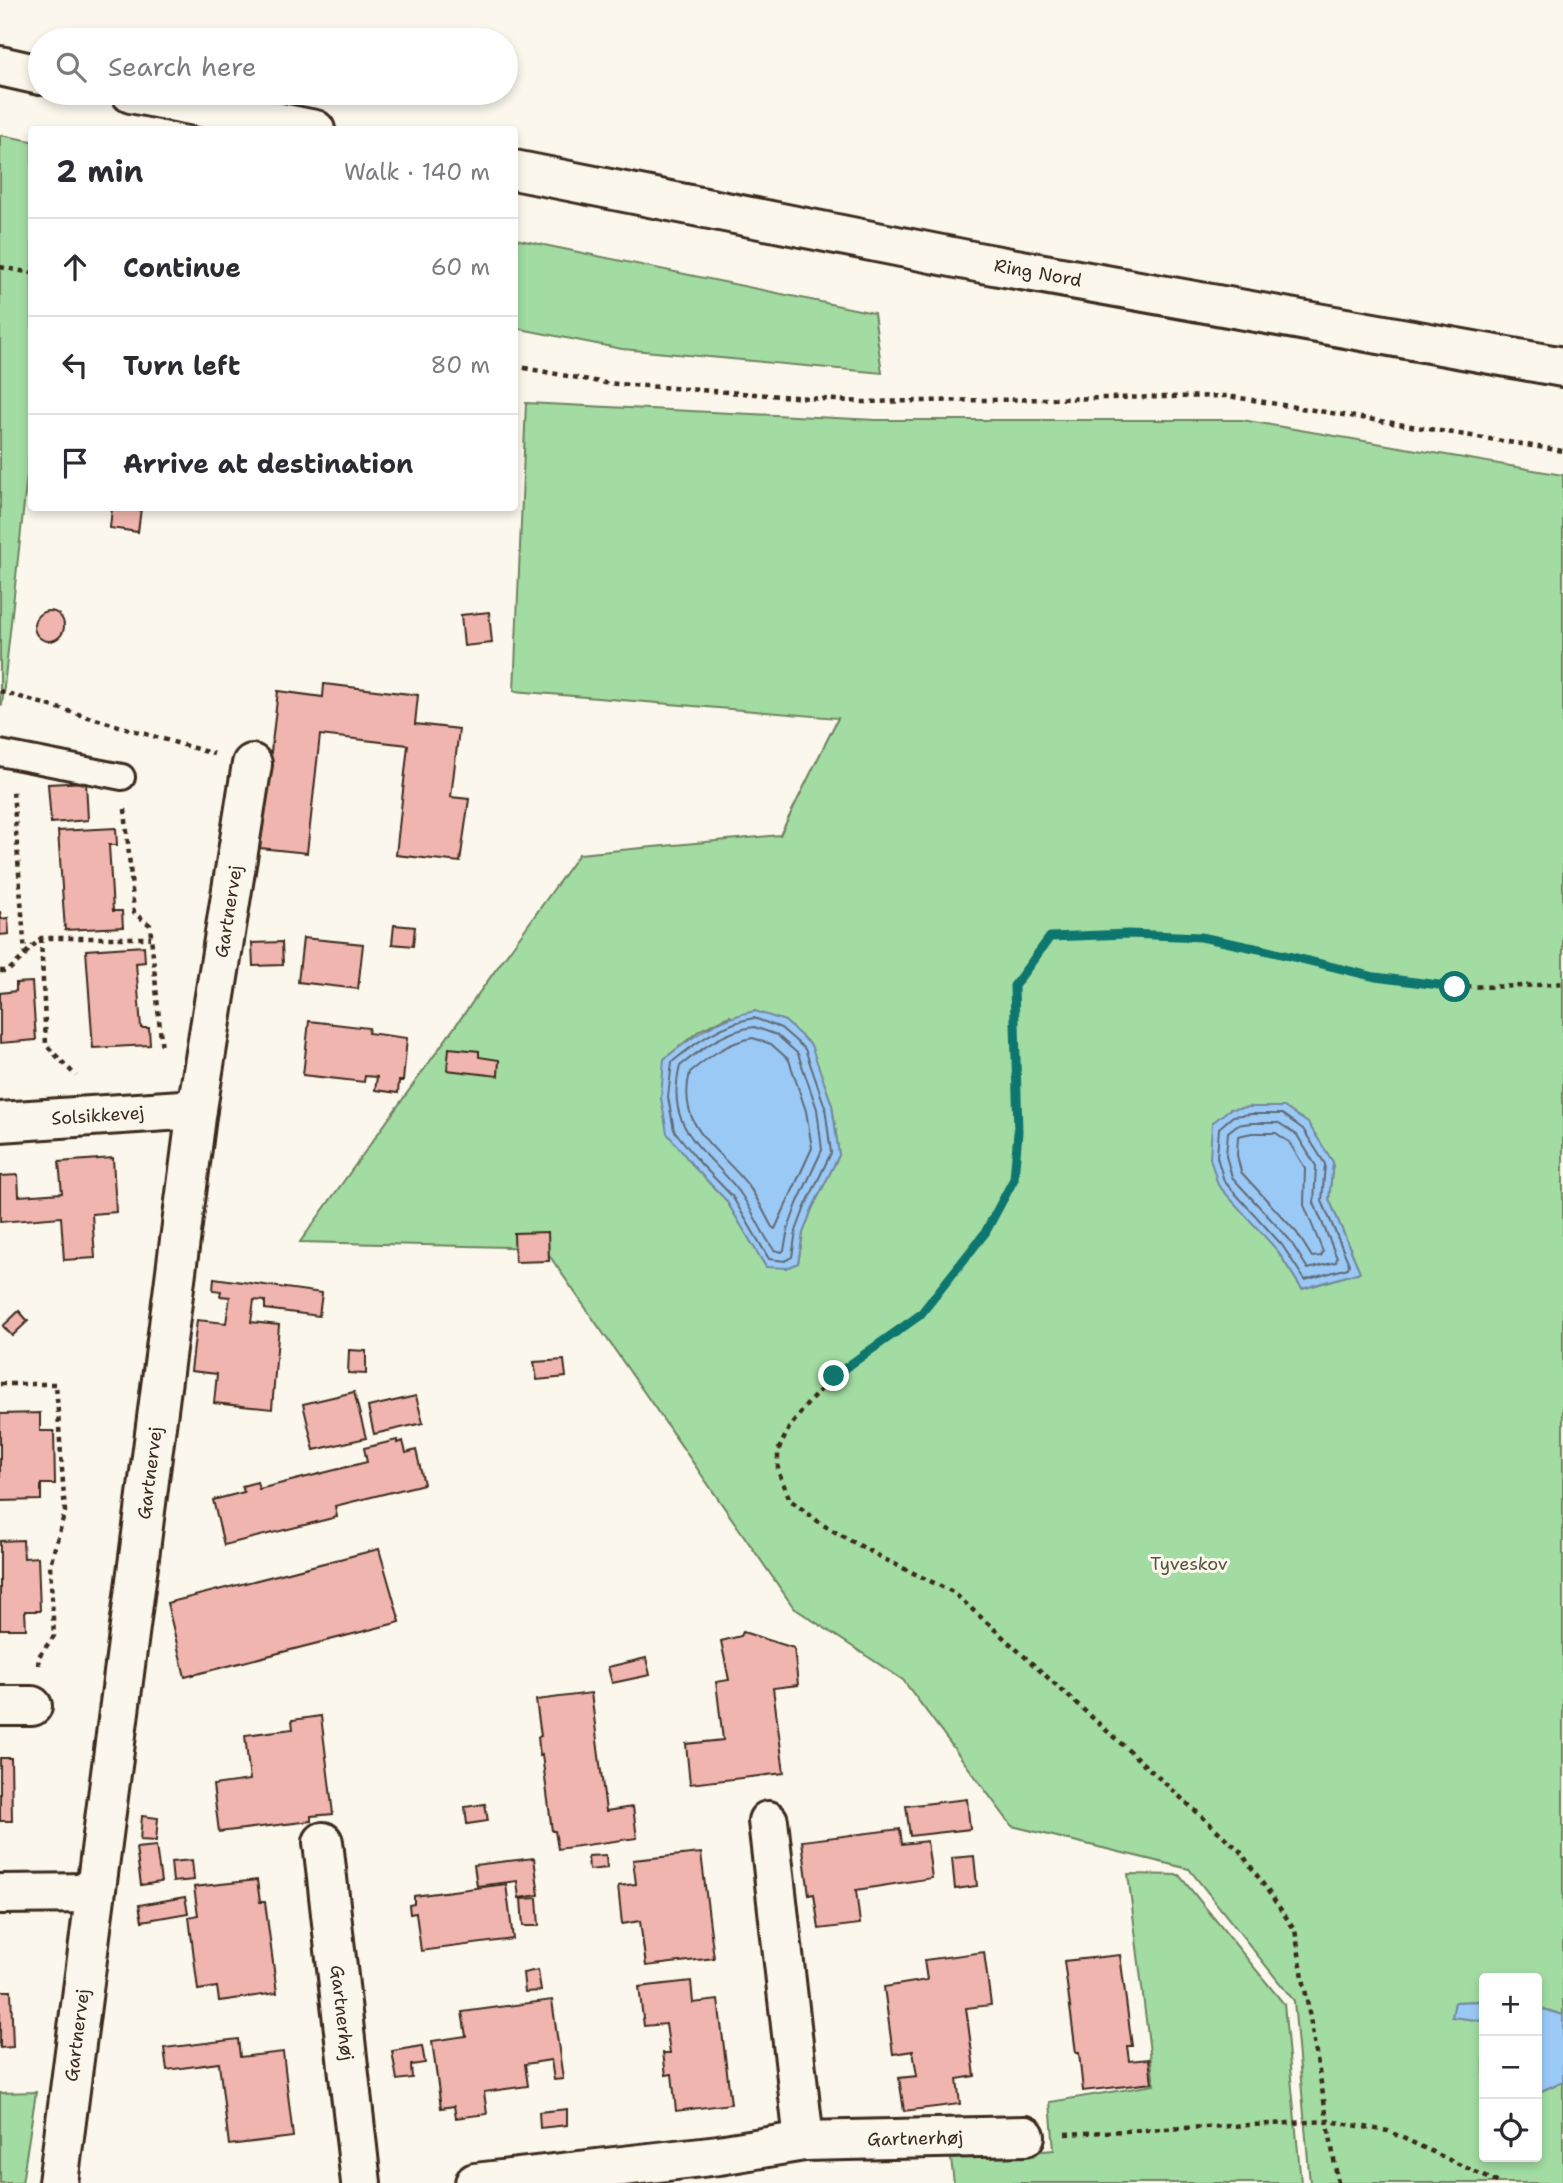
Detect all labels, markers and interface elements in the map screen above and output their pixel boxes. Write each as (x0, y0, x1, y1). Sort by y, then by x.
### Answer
search box (28, 28, 518, 105)
icon: search (52, 48, 90, 86)
text: Search here (108, 49, 257, 84)
text: 2 min (56, 151, 143, 192)
text: Walk · 140 m (344, 157, 490, 187)
icon: ahead (56, 248, 94, 286)
text: Continue (123, 250, 241, 285)
text: 60 m (431, 252, 490, 282)
street label: Ring Nord (992, 253, 1084, 293)
icon: left (56, 346, 94, 384)
text: Turn left (123, 348, 240, 383)
text: 80 m (431, 350, 490, 380)
icon: arrive (56, 444, 94, 482)
text: Arrive at destination (123, 446, 413, 481)
street label: Gartnervej (209, 863, 248, 959)
route start (1439, 971, 1470, 1002)
street label: Solsikkevej (51, 1101, 145, 1131)
route end (818, 1360, 849, 1391)
street label: Gartnervej (132, 1425, 168, 1521)
park label: Tyveskov (1150, 1552, 1228, 1576)
street label: Gartnerhøj (325, 1964, 359, 2062)
map controls (1479, 1973, 1542, 2162)
button: + (1479, 1973, 1542, 2036)
street label: Gartnervej (59, 1987, 95, 2083)
button: − (1479, 2036, 1542, 2099)
button: locate (1479, 2099, 1542, 2162)
street label: Gartnerhøj (867, 2125, 964, 2152)

